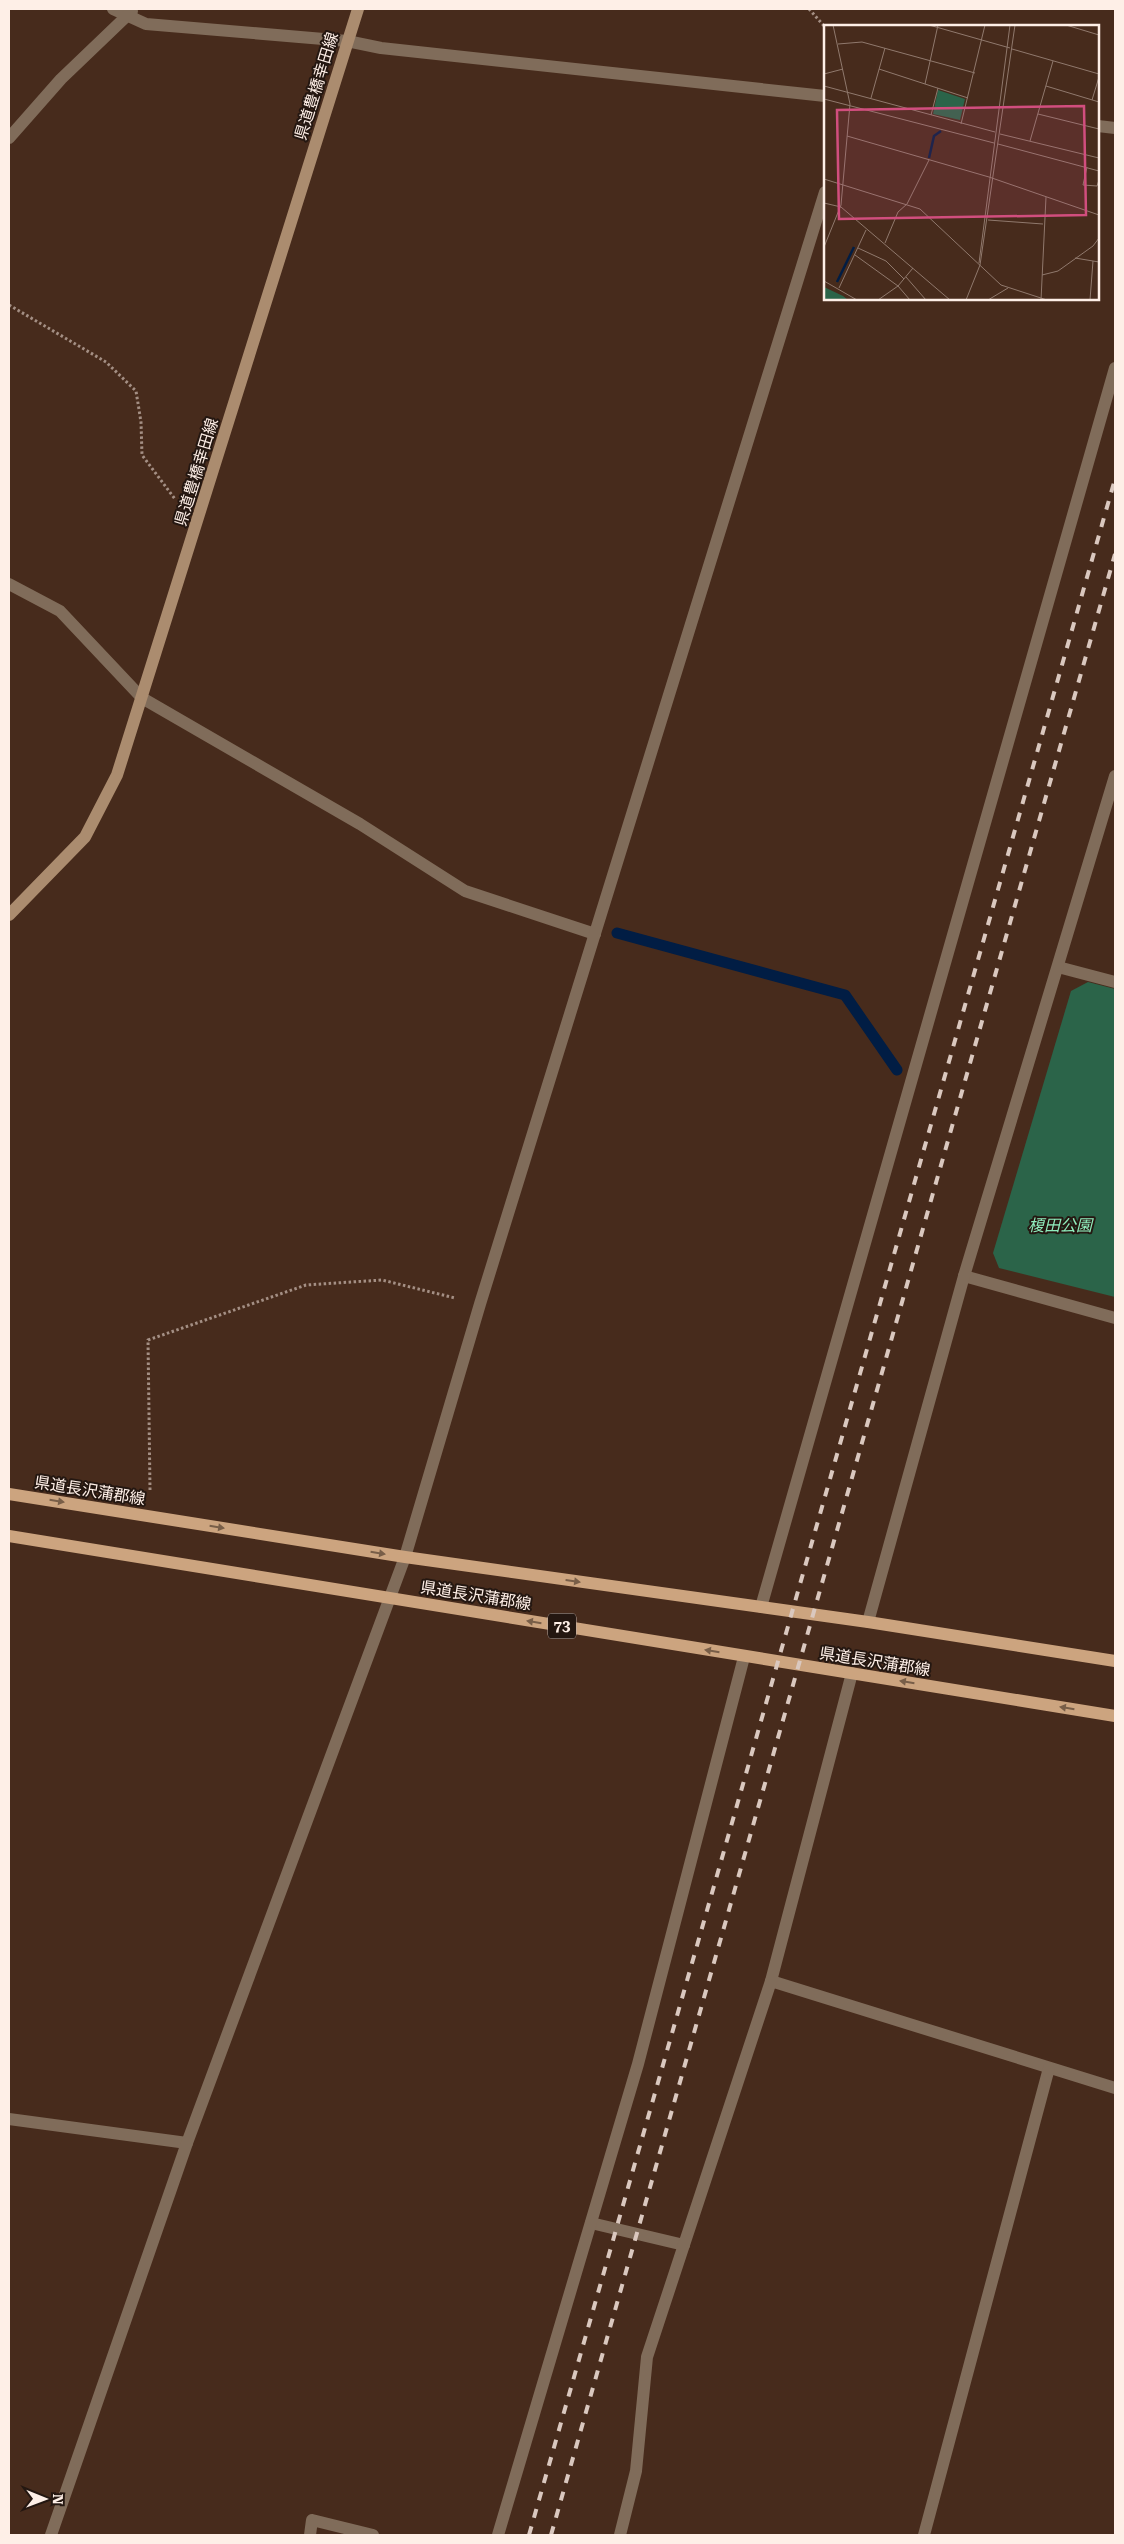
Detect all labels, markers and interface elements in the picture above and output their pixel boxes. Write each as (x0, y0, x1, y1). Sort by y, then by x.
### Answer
inset map (824, 25, 1099, 300)
street label: 県道豊橋幸田線 (291, 30, 342, 142)
street label: 県道豊橋幸田線 (171, 416, 222, 528)
park label: 榎田公園 (1028, 1216, 1094, 1235)
street label: 県道長沢蒲郡線 (33, 1472, 147, 1509)
one-way arrow (49, 1497, 65, 1505)
one-way arrow (210, 1523, 226, 1531)
one-way arrow (370, 1549, 386, 1557)
street label: 県道長沢蒲郡線 (419, 1577, 533, 1614)
one-way arrow (566, 1577, 582, 1585)
road number: 73 (548, 1614, 576, 1638)
one-way arrow (526, 1617, 542, 1625)
street label: 県道長沢蒲郡線 (818, 1643, 932, 1680)
one-way arrow (703, 1647, 719, 1655)
one-way arrow (898, 1678, 914, 1686)
one-way arrow (1059, 1704, 1075, 1712)
north arrow (20, 2474, 70, 2524)
text: N (50, 2494, 66, 2505)

